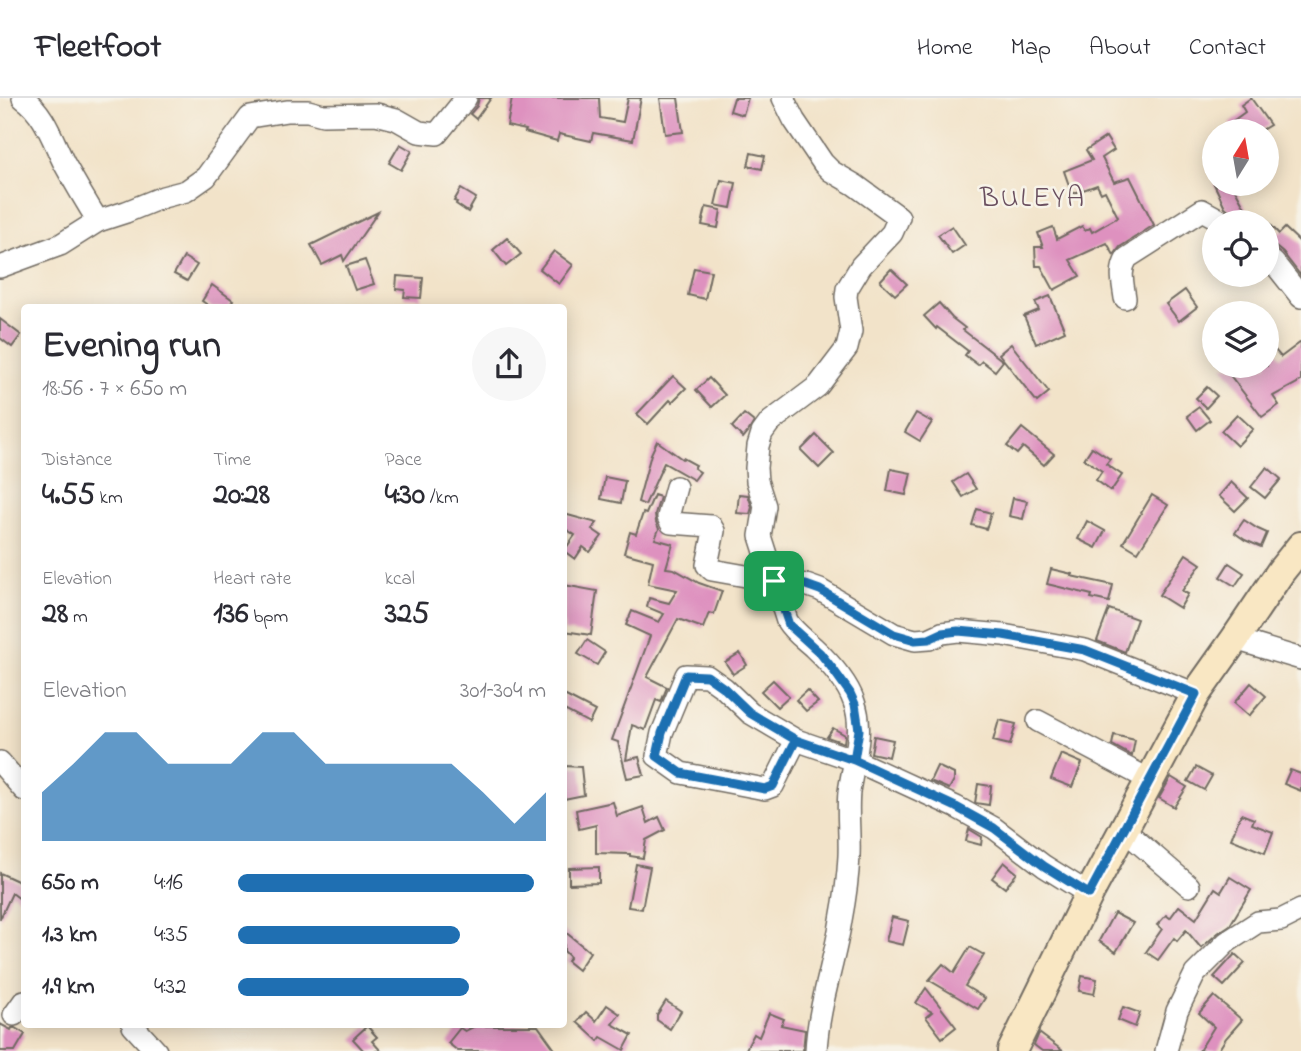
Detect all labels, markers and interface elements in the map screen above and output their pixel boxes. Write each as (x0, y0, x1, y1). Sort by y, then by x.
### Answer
text: Fleetfoot (35, 24, 161, 72)
text: Home (917, 31, 973, 66)
text: Map (1011, 31, 1051, 66)
text: About (1089, 31, 1151, 66)
text: Contact (1189, 31, 1266, 66)
north arrow (1202, 119, 1279, 196)
map controls (1202, 119, 1279, 378)
district label: BULEYA (979, 179, 1086, 220)
button: locate (1202, 210, 1279, 287)
button: layers (1202, 301, 1279, 378)
text: Evening run (42, 319, 221, 375)
button: share (472, 327, 546, 401)
text: 18:56 · 7 × 650 m (42, 373, 187, 406)
text: Distance (42, 447, 112, 474)
text: Time (213, 447, 251, 474)
text: Pace (385, 447, 422, 474)
text: 4.55 (42, 474, 95, 518)
text: 20:28 (213, 474, 270, 518)
text: 4:30 (385, 474, 425, 518)
text: km (95, 485, 123, 512)
text: /km (425, 485, 459, 512)
pin (744, 551, 804, 611)
icon: arrive (755, 562, 793, 600)
text: Elevation (42, 566, 112, 593)
text: Heart rate (213, 566, 291, 593)
text: kcal (385, 566, 415, 593)
text: 28 (42, 593, 68, 637)
text: 136 (213, 593, 248, 637)
text: 325 (385, 593, 429, 637)
text: m (68, 604, 88, 631)
text: bpm (248, 604, 288, 631)
text: Elevation (42, 675, 127, 708)
text: 301–304 m (460, 675, 546, 708)
text: 650 m (42, 867, 99, 900)
text: 4:16 (154, 867, 183, 900)
text: 1.3 km (42, 919, 97, 952)
text: 4:35 (154, 919, 188, 952)
text: 1.9 km (42, 971, 95, 1004)
text: 4:32 (154, 971, 186, 1004)

